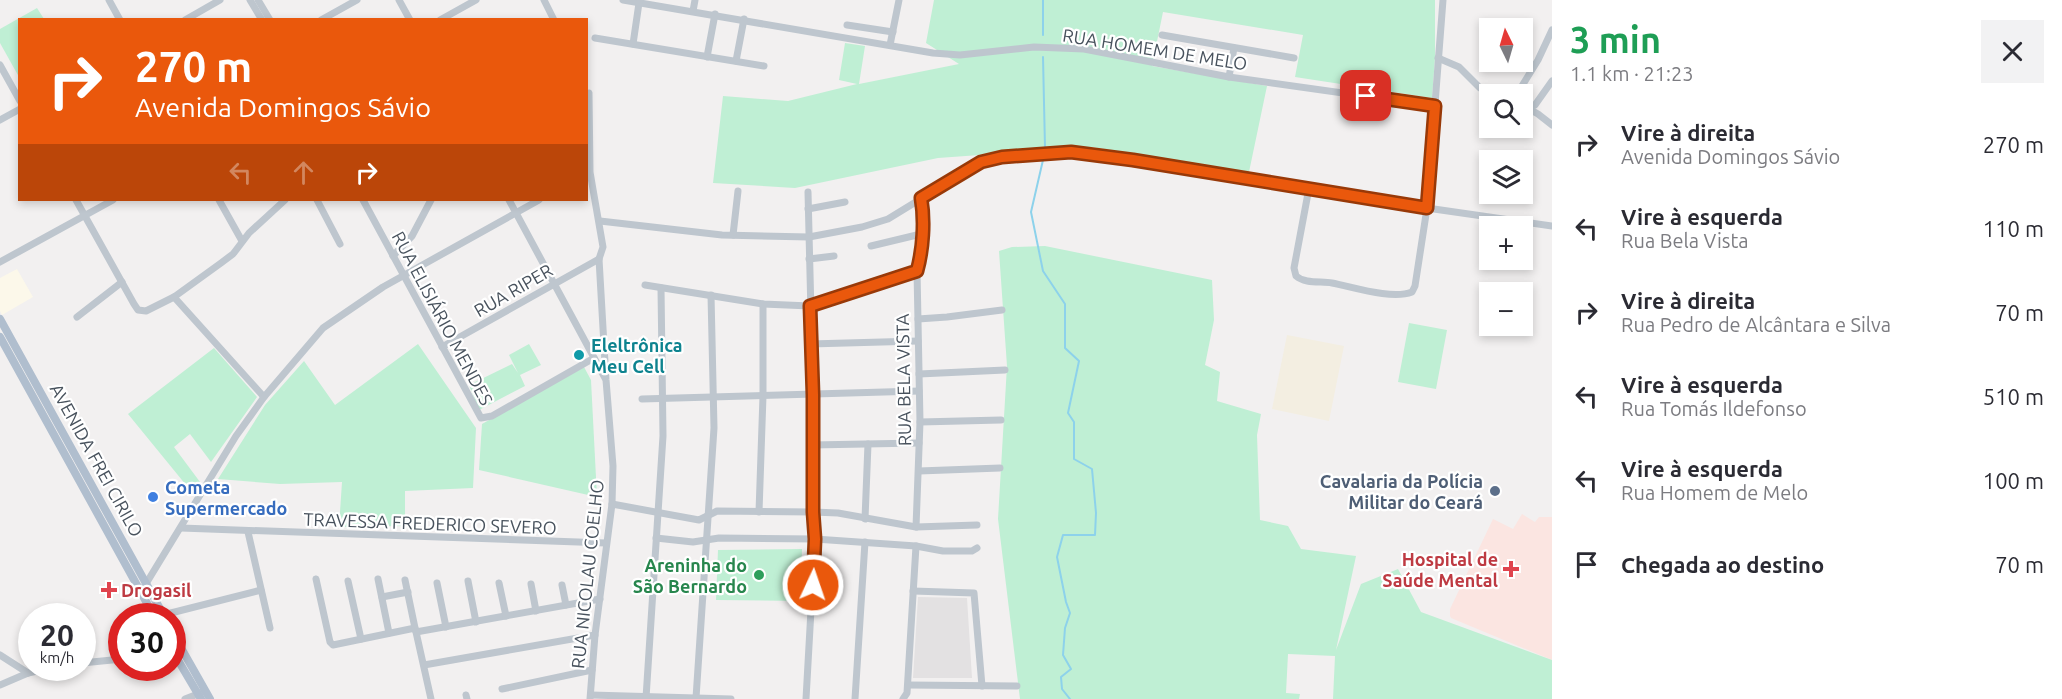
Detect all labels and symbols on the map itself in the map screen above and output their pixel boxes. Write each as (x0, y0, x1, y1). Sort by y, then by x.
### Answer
north arrow (1479, 18, 1533, 72)
street label: RUA HOMEM DE MELO (1061, 25, 1249, 73)
pin (1340, 70, 1391, 121)
street label: RUA ELISIÁRIO MENDES (389, 227, 498, 408)
street label: RUA RIPER (470, 260, 556, 320)
street label: RUA BELA VISTA (892, 313, 914, 446)
place label: Eleltrônica Meu Cell (591, 335, 683, 376)
marker: Eleltrônica Meu Cell (572, 348, 586, 362)
street label: AVENIDA FREI CIRILO (47, 380, 147, 540)
place label: Cavalaria da Polícia Militar do Ceará (1320, 471, 1483, 512)
place label: Cometa Supermercado (165, 477, 287, 518)
street label: RUA NICOLAU COELHO (567, 479, 607, 669)
marker: Cavalaria da Polícia Militar do Ceará (1488, 484, 1502, 498)
marker: Cometa Supermercado (146, 490, 160, 504)
street label: TRAVESSA FREDERICO SEVERO (303, 509, 557, 537)
place label: Hospital de Saúde Mental (1382, 549, 1499, 590)
position arrow (781, 553, 845, 617)
place label: Areninha do São Bernardo (633, 555, 747, 596)
marker: Hospital de Saúde Mental (1502, 560, 1520, 578)
marker: Areninha do São Bernardo (752, 568, 766, 582)
place label: Drogasil (121, 580, 192, 600)
marker: Drogasil (102, 583, 116, 597)
speed limit sign: 30 (108, 603, 186, 681)

